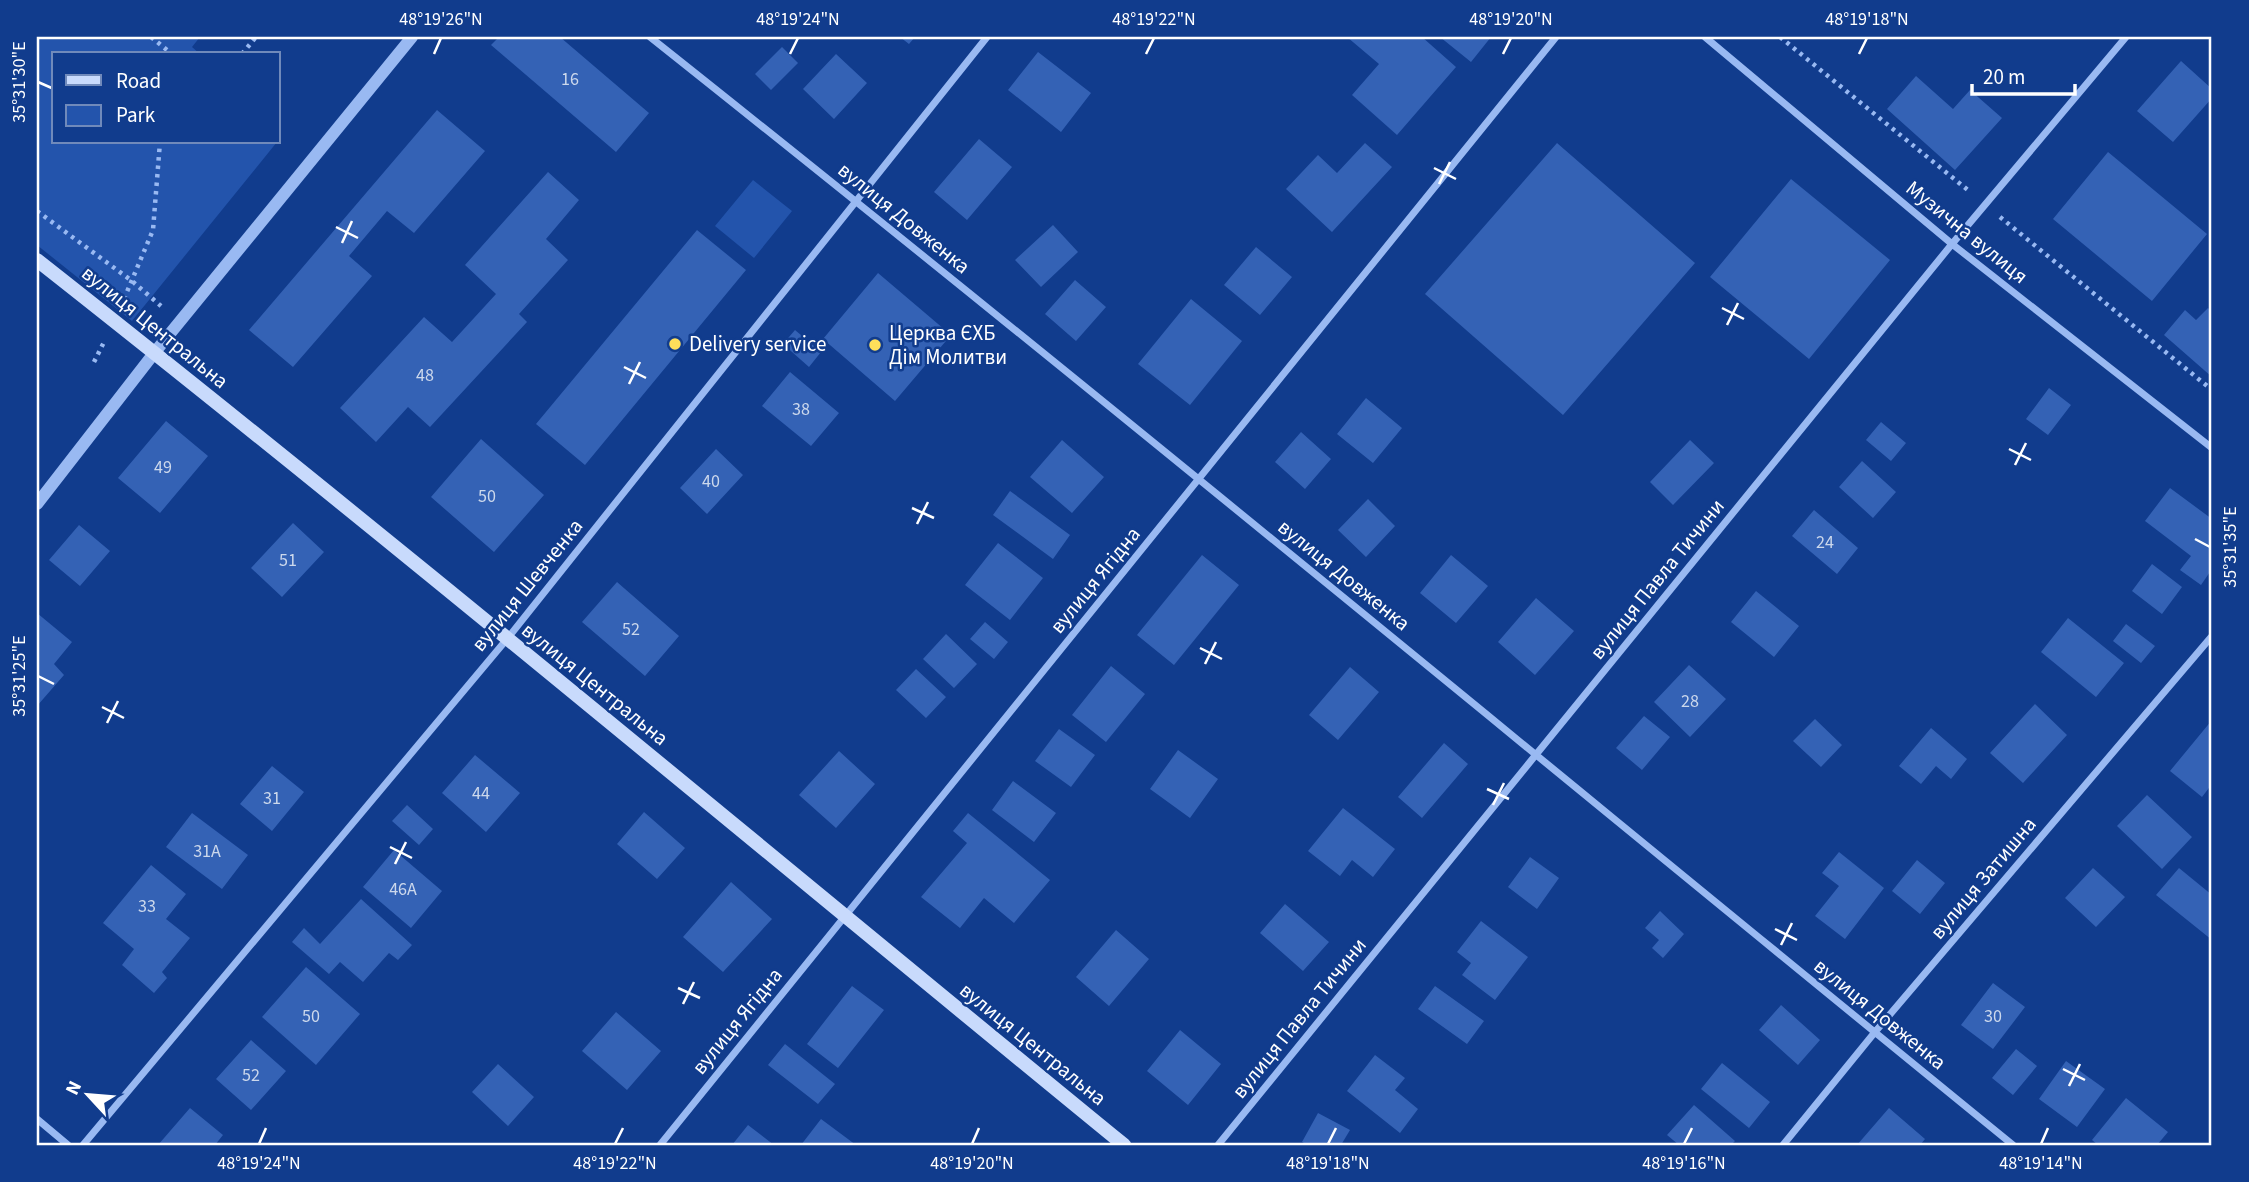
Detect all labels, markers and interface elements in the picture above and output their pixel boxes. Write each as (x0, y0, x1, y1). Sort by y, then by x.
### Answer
text: 48°19'26"N (399, 7, 483, 32)
text: 48°19'24"N (756, 7, 840, 32)
text: 48°19'22"N (1112, 7, 1196, 32)
text: 48°19'20"N (1469, 7, 1553, 32)
text: 48°19'18"N (1825, 7, 1909, 32)
text: 35°31'30"E (7, 41, 32, 123)
legend (52, 52, 280, 144)
scale bar (1972, 52, 2076, 96)
text: 20 m (1983, 62, 2025, 92)
text: Road (116, 66, 161, 96)
house number: 16 (561, 67, 579, 92)
text: Park (116, 100, 156, 130)
street label: вулиця Довженка (831, 155, 977, 281)
street label: Музична вулиця (1900, 173, 2034, 291)
street label: вулиця Центральна (75, 258, 235, 396)
place label: Церква ЄХБ Дім Молитви (889, 318, 1007, 372)
place label: Delivery service (689, 329, 826, 359)
marker: Delivery service (667, 336, 683, 352)
marker: Церква ЄХБ Дім Молитви (867, 337, 883, 353)
house number: 48 (416, 363, 434, 388)
house number: 38 (792, 397, 810, 422)
house number: 49 (154, 455, 172, 480)
house number: 40 (702, 469, 720, 494)
house number: 50 (478, 484, 496, 509)
street label: вулиця Павла Тичини (1583, 492, 1731, 666)
text: 35°31'35"E (2218, 506, 2243, 588)
street label: вулиця Шевченка (464, 512, 590, 658)
street label: вулиця Довженка (1271, 512, 1417, 638)
street label: вулиця Ягідна (1043, 520, 1147, 640)
house number: 24 (1816, 530, 1834, 555)
house number: 51 (279, 548, 297, 573)
street label: вулиця Центральна (515, 615, 675, 753)
house number: 52 (622, 617, 640, 642)
text: 35°31'25"E (7, 635, 32, 717)
house number: 28 (1681, 689, 1699, 714)
house number: 44 (472, 781, 490, 806)
house number: 31 (263, 786, 281, 811)
street label: вулиця Затишна (1923, 810, 2043, 946)
house number: 31А (193, 839, 221, 864)
house number: 46A (389, 877, 417, 902)
house number: 33 (138, 894, 156, 919)
street label: вулиця Павла Тичини (1225, 931, 1373, 1105)
street label: вулиця Довженка (1807, 951, 1953, 1077)
street label: вулиця Ягідна (685, 961, 789, 1081)
street label: вулиця Центральна (953, 975, 1113, 1113)
house number: 50 (302, 1004, 320, 1029)
house number: 30 (1984, 1004, 2002, 1029)
north arrow (52, 1060, 122, 1130)
house number: 52 (242, 1063, 260, 1088)
text: N (59, 1077, 89, 1100)
text: 48°19'24"N (217, 1151, 301, 1176)
text: 48°19'22"N (573, 1151, 657, 1176)
text: 48°19'20"N (930, 1151, 1014, 1176)
text: 48°19'18"N (1286, 1151, 1370, 1176)
text: 48°19'16"N (1642, 1151, 1726, 1176)
text: 48°19'14"N (1999, 1151, 2083, 1176)

